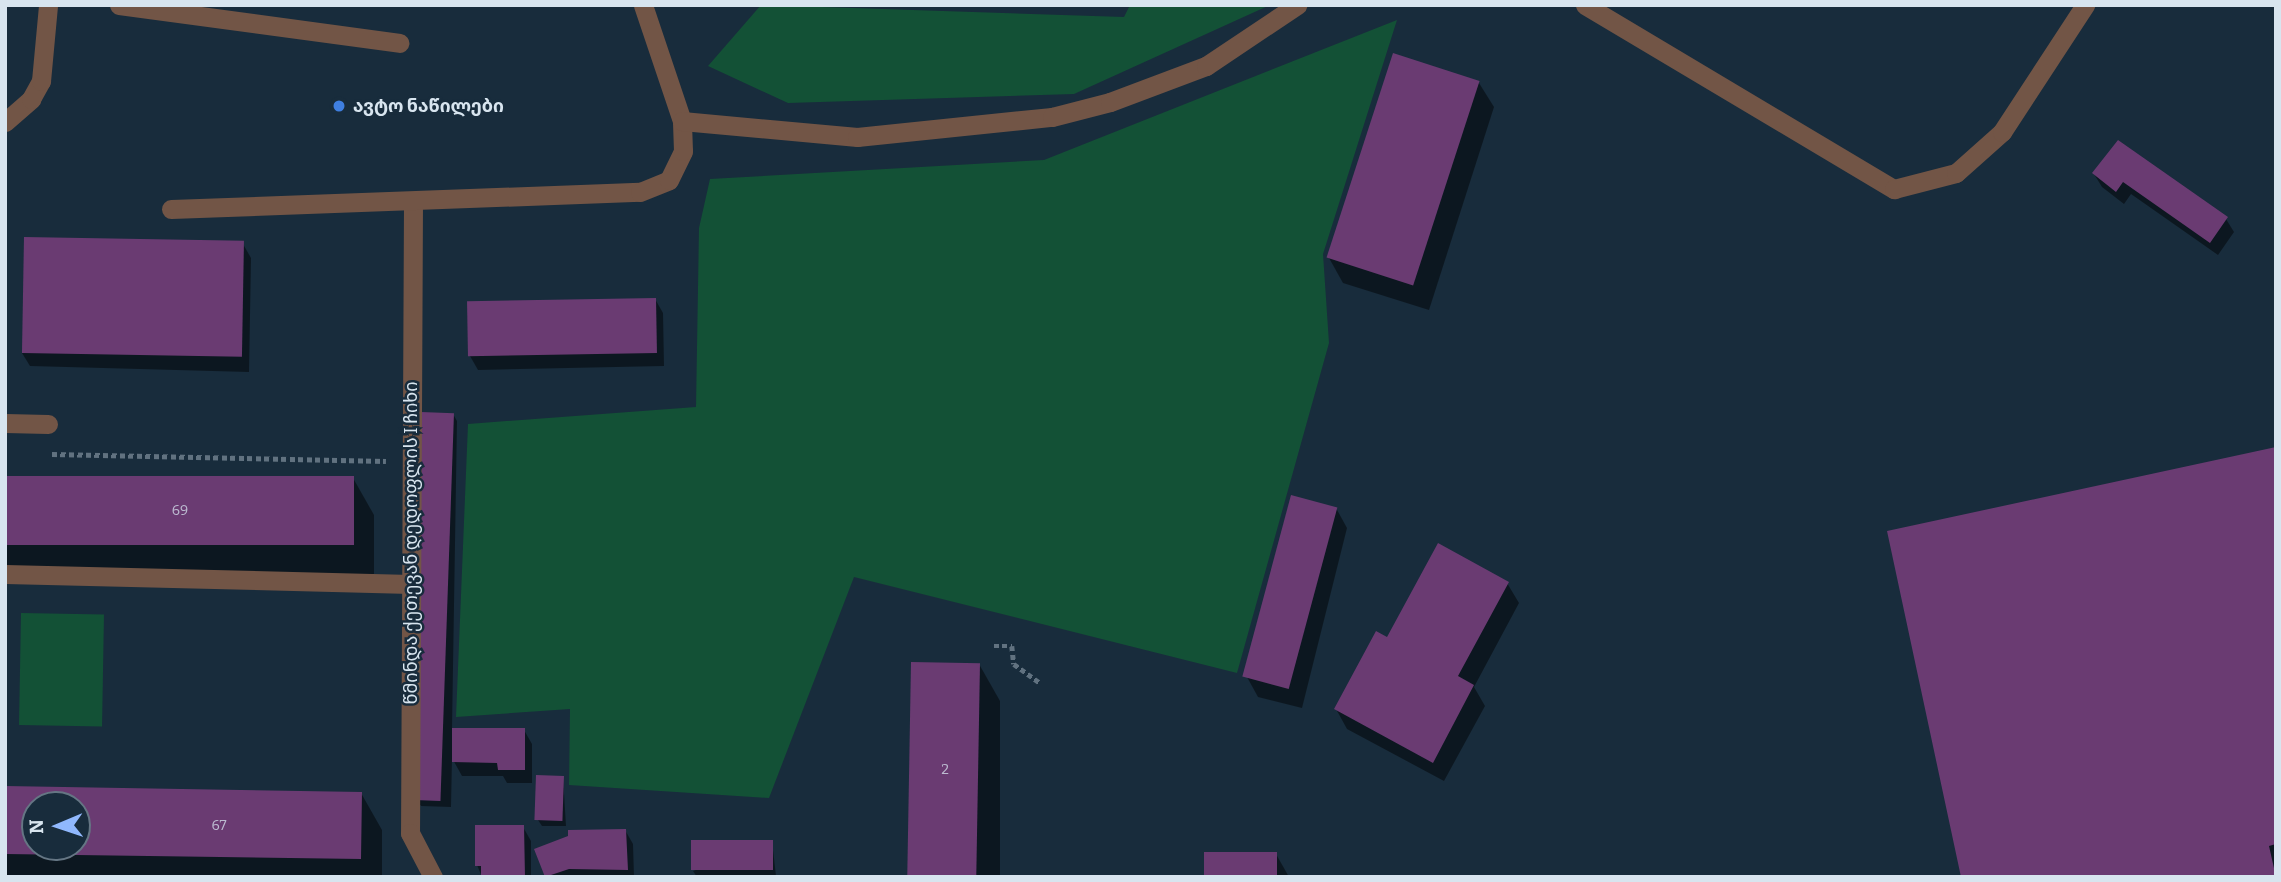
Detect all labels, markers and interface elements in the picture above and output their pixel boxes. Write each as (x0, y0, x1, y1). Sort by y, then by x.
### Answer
place label: ავტო ნაწილები (353, 95, 504, 117)
marker: ავტო ნაწილები (331, 98, 347, 114)
street label: წმინდა ქეთევან დედოფლის I ჩიხი (400, 382, 422, 704)
house number: 69 (172, 503, 188, 519)
house number: 2 (941, 762, 949, 778)
north arrow (21, 791, 91, 861)
house number: 67 (211, 818, 227, 834)
text: N (25, 819, 48, 834)

